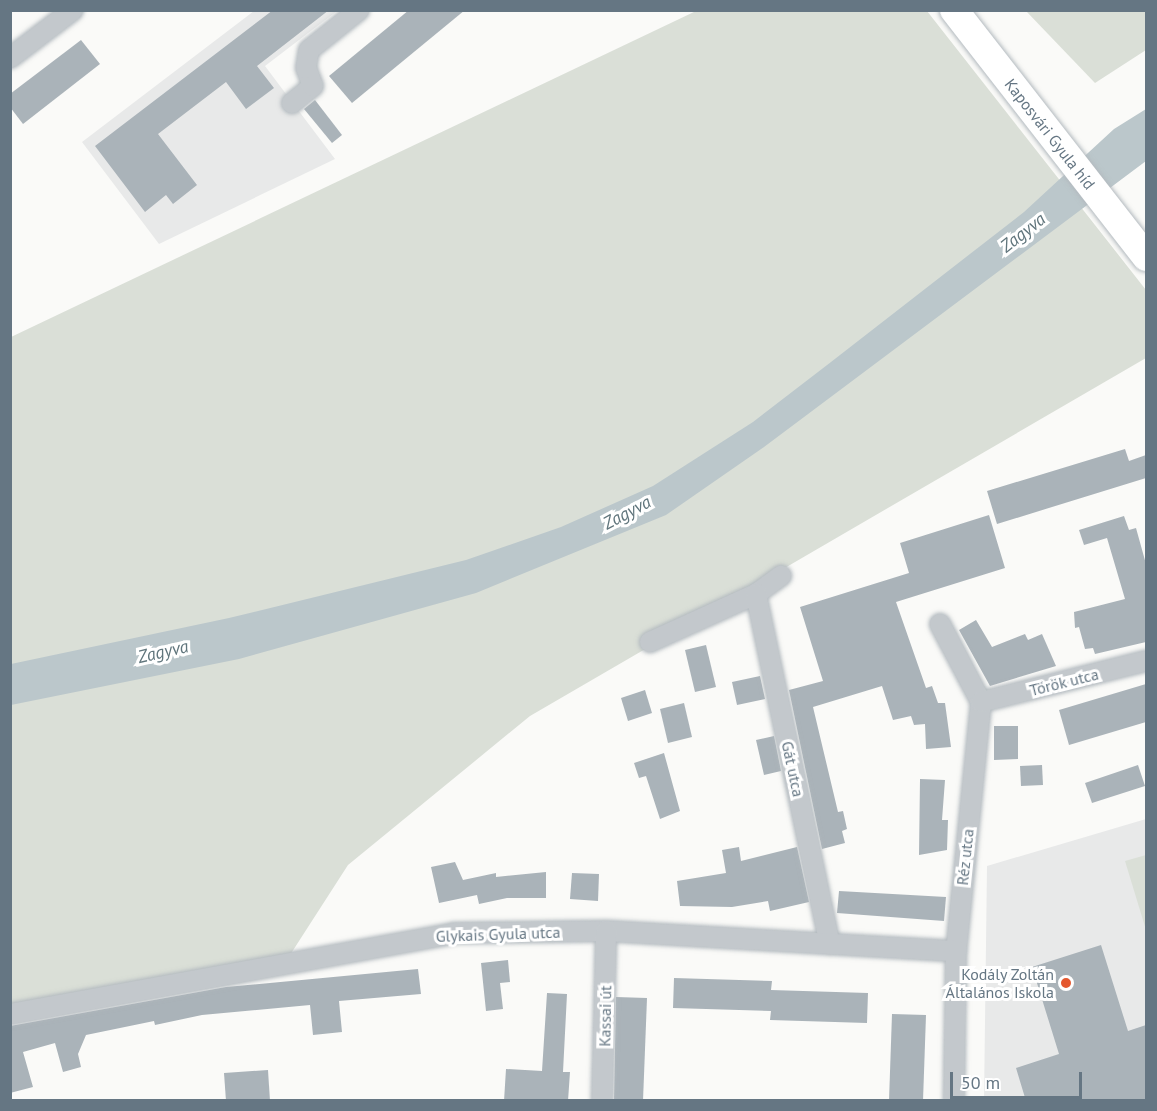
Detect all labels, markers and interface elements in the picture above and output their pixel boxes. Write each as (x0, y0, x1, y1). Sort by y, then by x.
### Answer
street label: Kaposvári Gyula híd (1001, 75, 1099, 193)
water label: Zagyva (996, 209, 1050, 257)
water label: Zagyva (599, 491, 655, 535)
water label: Zagyva (136, 636, 190, 668)
street label: Török utca (1027, 664, 1101, 700)
street label: Gát utca (778, 739, 808, 799)
street label: Réz utca (952, 828, 978, 886)
street label: Glykais Gyula utca (435, 922, 561, 946)
place label: Kodály Zoltán Általános Iskola (946, 964, 1054, 1002)
marker: Kodály Zoltán Általános Iskola (1059, 976, 1073, 990)
street label: Kassai út (595, 985, 615, 1047)
scale bar (953, 1060, 1085, 1098)
text: 50 m (961, 1071, 1000, 1094)

